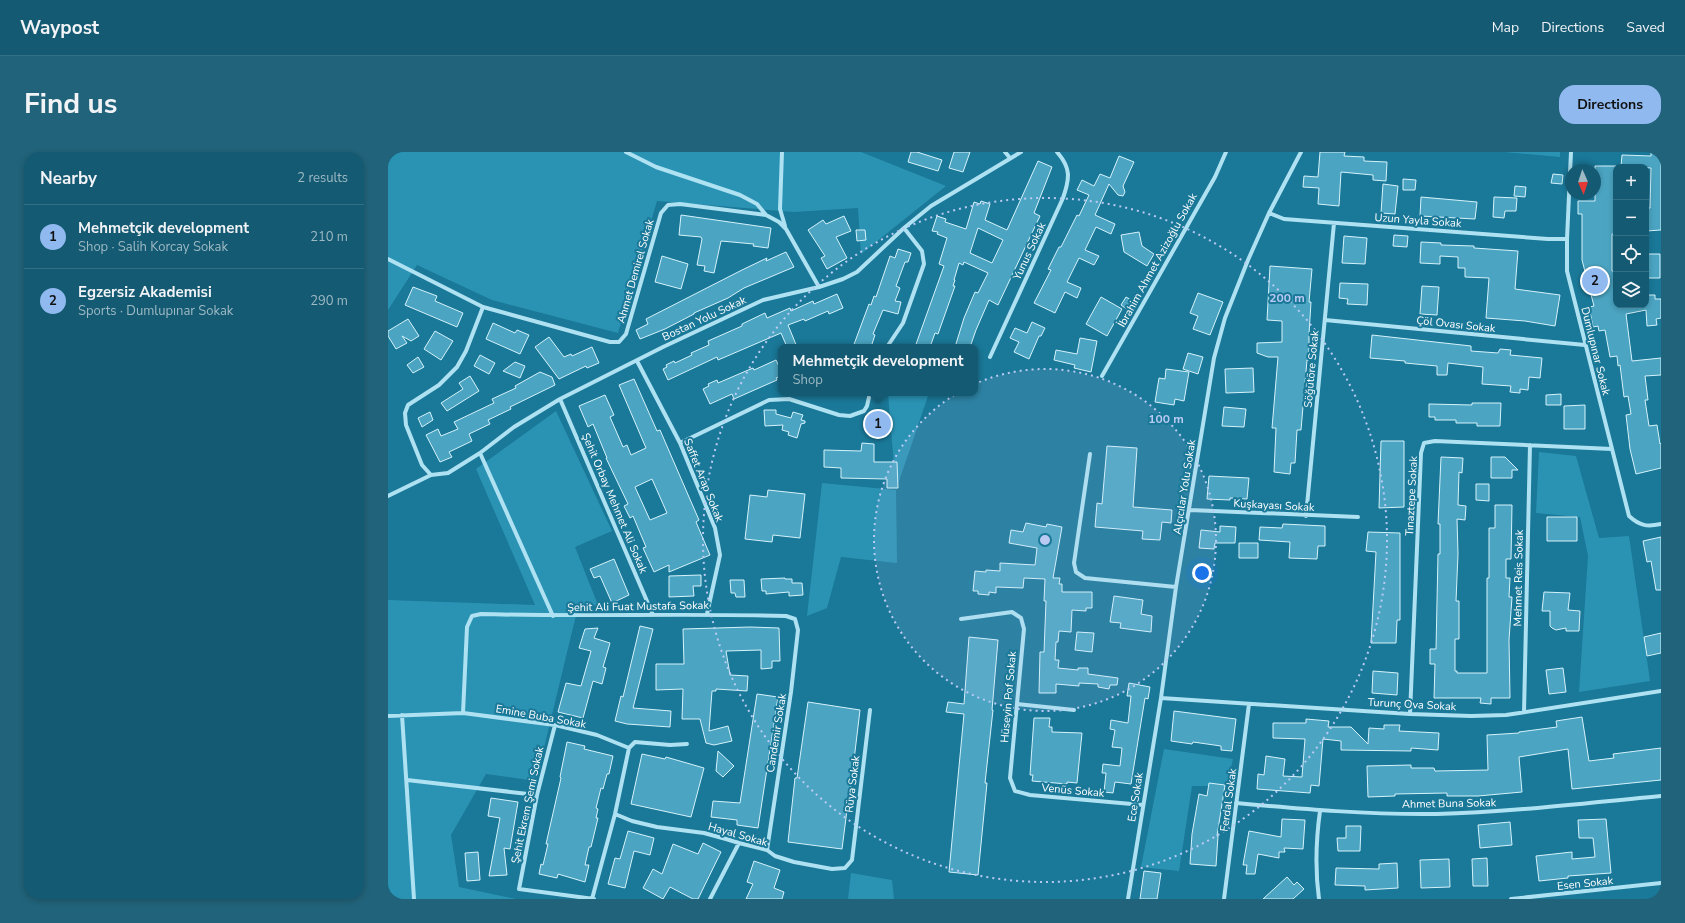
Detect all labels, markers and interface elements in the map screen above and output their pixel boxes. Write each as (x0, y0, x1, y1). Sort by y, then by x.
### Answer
text: Waypost (20, 15, 99, 41)
text: Map (1492, 18, 1519, 37)
text: Directions (1541, 18, 1604, 37)
text: Saved (1626, 18, 1665, 37)
text: Find us (24, 85, 118, 123)
button: Directions (1559, 85, 1661, 124)
north arrow (1565, 164, 1601, 200)
map controls (1613, 164, 1649, 308)
button: + (1613, 164, 1649, 200)
text: Nearby (40, 167, 97, 190)
text: 2 results (297, 169, 348, 187)
street label: İbrahim Ahmet Azizoğlu Sokak (1114, 190, 1201, 330)
button: − (1613, 200, 1649, 236)
street label: Uzun Yayla Sokak (1374, 210, 1462, 231)
street label: Ahmet Demirel Sokak (613, 217, 658, 325)
text: Mehmetçik development (78, 218, 249, 238)
street label: Yunus Sokak (1009, 219, 1050, 283)
text: 1 (49, 228, 57, 246)
text: 210 m (310, 228, 348, 246)
button: locate (1613, 236, 1649, 272)
text: Shop · Salih Korcay Sokak (78, 238, 228, 256)
pin: 2 (1582, 266, 1608, 296)
button: layers (1613, 272, 1649, 308)
text: Egzersiz Akademisi (78, 282, 212, 302)
text: 200 m (1269, 290, 1305, 306)
text: 2 (49, 292, 57, 310)
text: 290 m (310, 292, 348, 310)
street label: Bostan Yolu Sokak (660, 292, 749, 345)
text: Sports · Dumlupınar Sokak (78, 302, 233, 320)
street label: Dumlupınar Sokak (1577, 305, 1614, 397)
street label: Çöl Ovası Sokak (1416, 313, 1497, 336)
street label: Söğütöre Sokak (1301, 329, 1322, 408)
popup (778, 344, 978, 396)
text: Mehmetçik development (793, 351, 963, 371)
text: Shop (793, 371, 823, 389)
pin: 1 (865, 409, 891, 439)
text: 100 m (1148, 411, 1184, 427)
street label: Şehit Orbay Mehmet Ali Sokak (578, 431, 651, 576)
street label: Saffet Arap Sokak (680, 436, 727, 525)
street label: Alçıcılar Yolu Sokak (1170, 438, 1199, 536)
street label: Tınaztepe Sokak (1402, 455, 1421, 536)
street label: Kuşkayası Sokak (1233, 496, 1315, 515)
street label: Mehmet Reis Sokak (1510, 529, 1527, 627)
centre of rings (1038, 533, 1052, 547)
your location (1192, 563, 1212, 583)
street label: Şehit Ali Fuat Mustafa Sokak (567, 598, 709, 615)
street label: Hüseyin Pof Sokak (997, 650, 1020, 743)
street label: Candemir Sokak (763, 692, 790, 774)
street label: Turunç Ova Sokak (1367, 695, 1457, 714)
street label: Emine Buba Sokak (494, 701, 588, 732)
street label: Şehit Ekrem Şemi Sokak (508, 745, 547, 865)
street label: Rüya Sokak (842, 754, 863, 813)
street label: Ferdal Sokak (1217, 767, 1240, 833)
street label: Ece Sokak (1124, 771, 1147, 823)
street label: Venüs Sokak (1040, 780, 1105, 801)
street label: Ahmet Buna Sokak (1402, 795, 1497, 812)
street label: Hayal Sokak (706, 819, 770, 850)
street label: Esen Sokak (1556, 873, 1614, 894)

